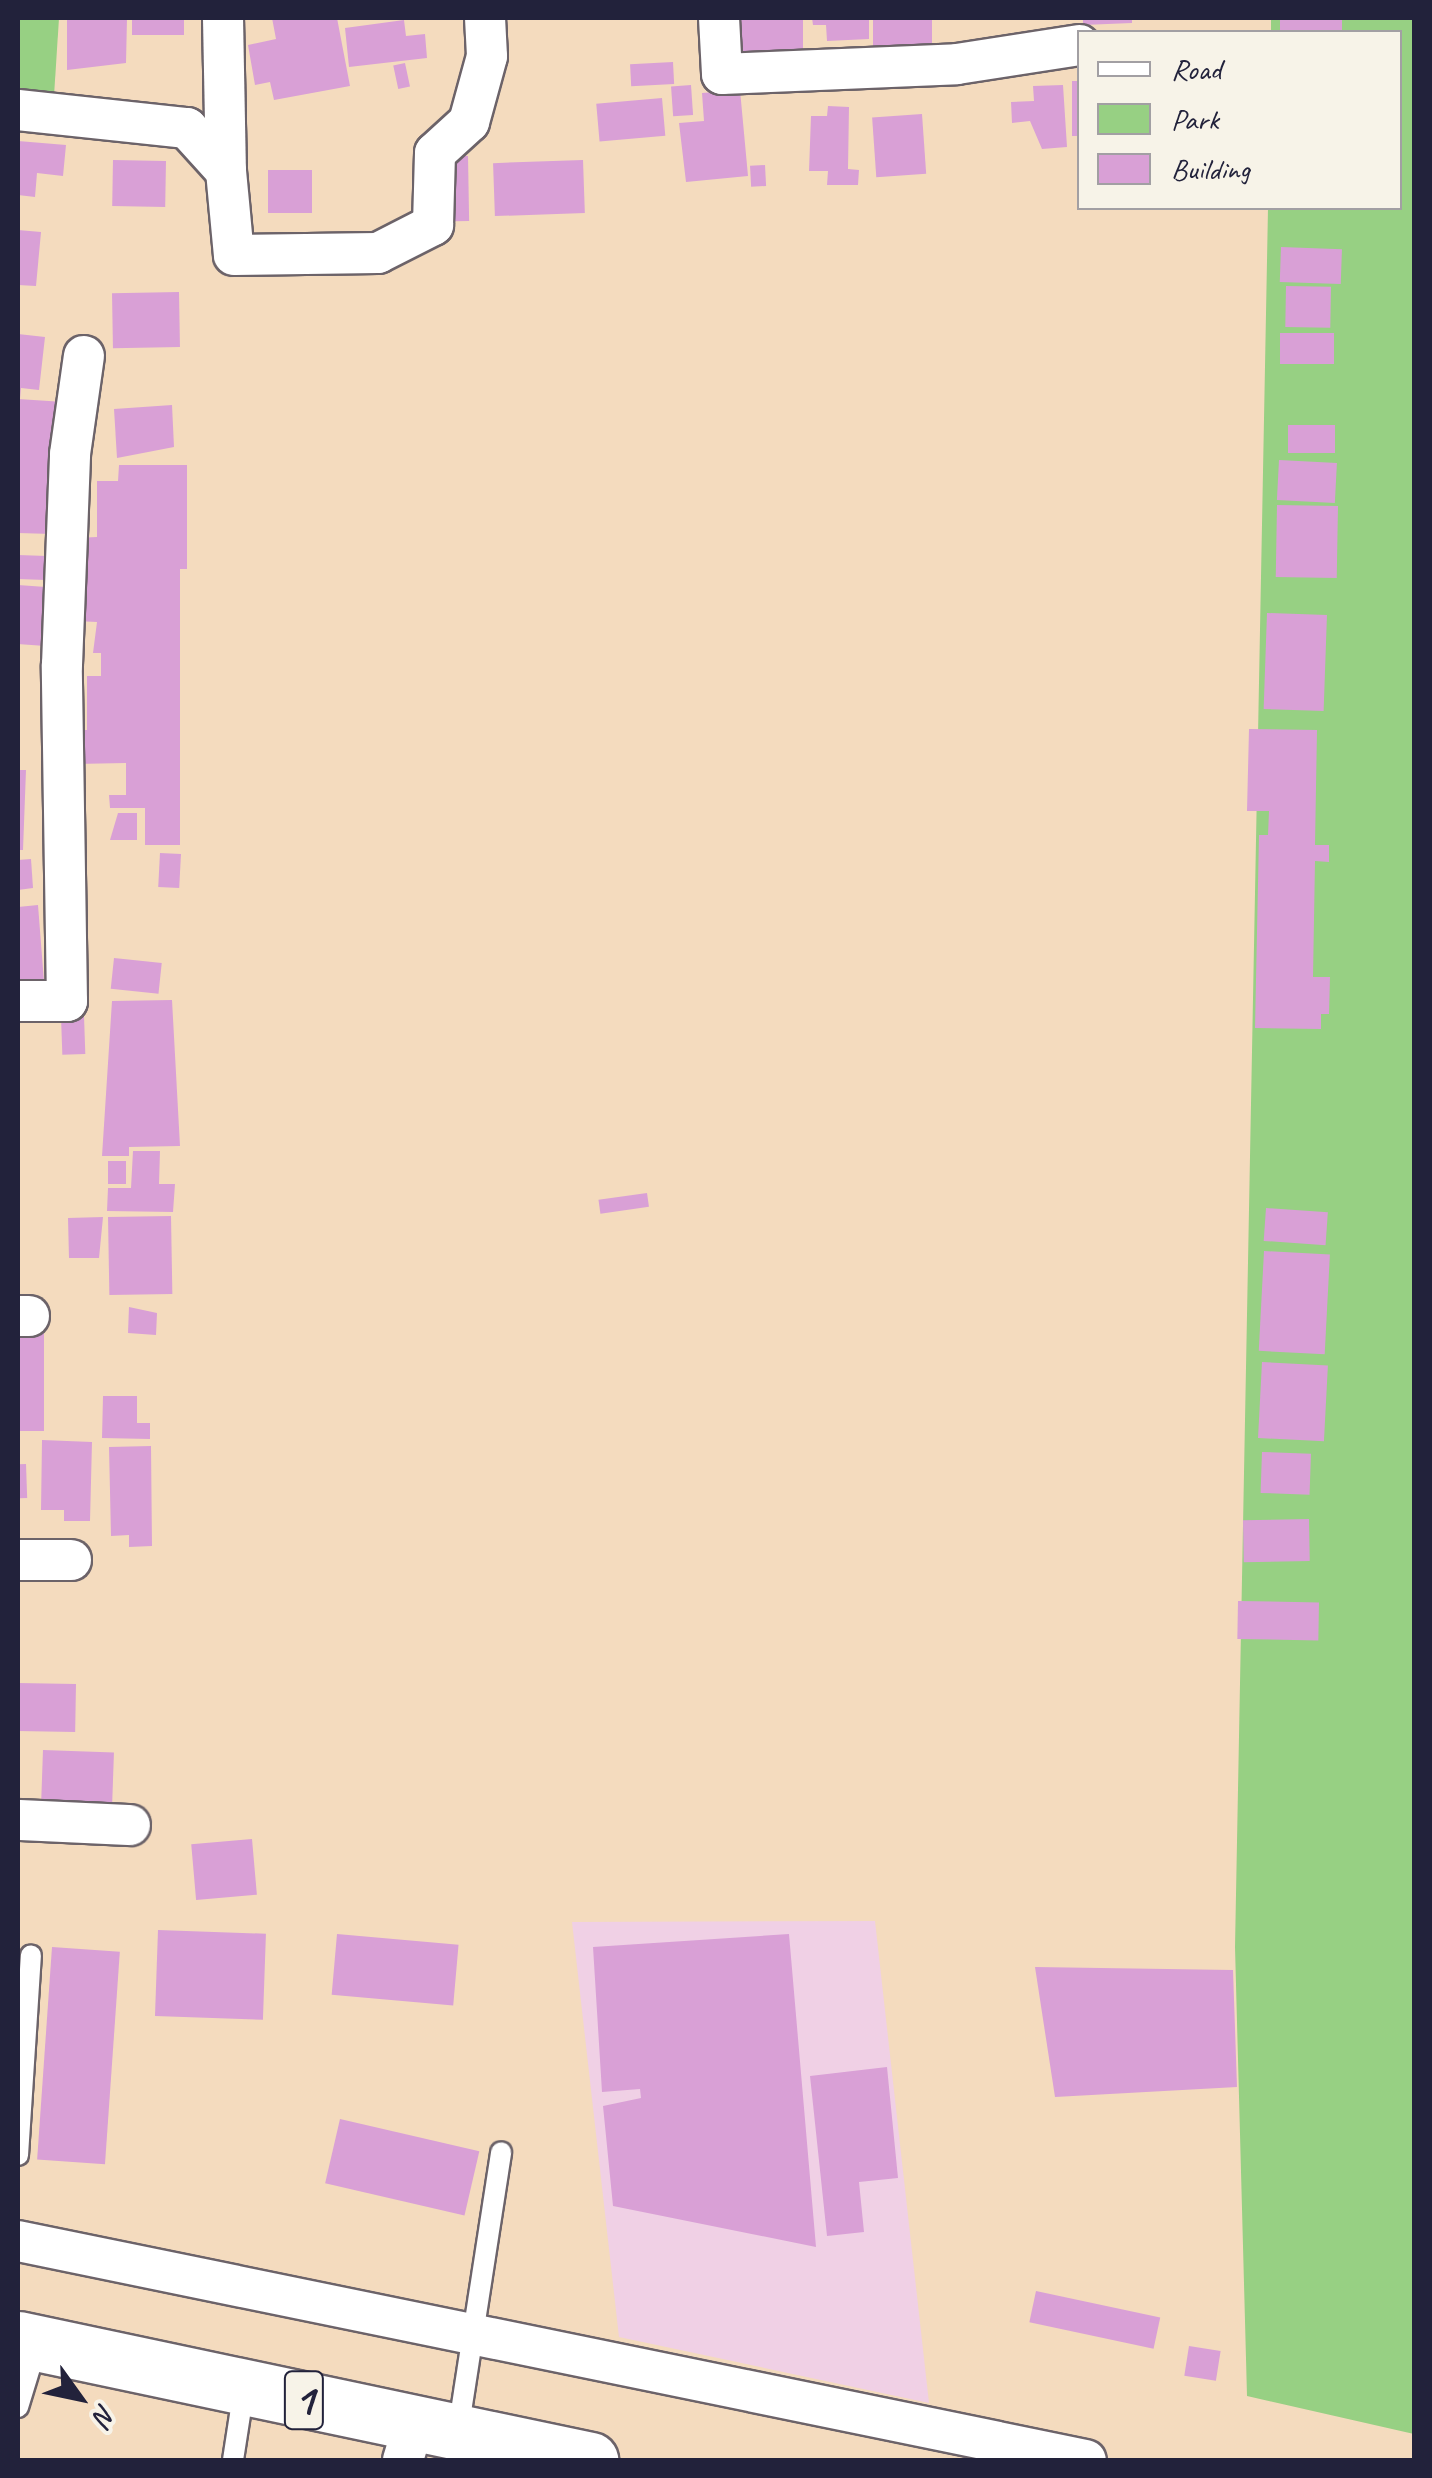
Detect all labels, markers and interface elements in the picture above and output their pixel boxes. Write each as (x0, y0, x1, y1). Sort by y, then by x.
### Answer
legend (1077, 30, 1402, 210)
text: Road (1171, 50, 1221, 88)
text: Park (1171, 100, 1219, 138)
text: Building (1171, 150, 1250, 188)
north arrow (30, 2348, 130, 2448)
road number: 1 (282, 2360, 326, 2440)
text: N (86, 2398, 125, 2431)

